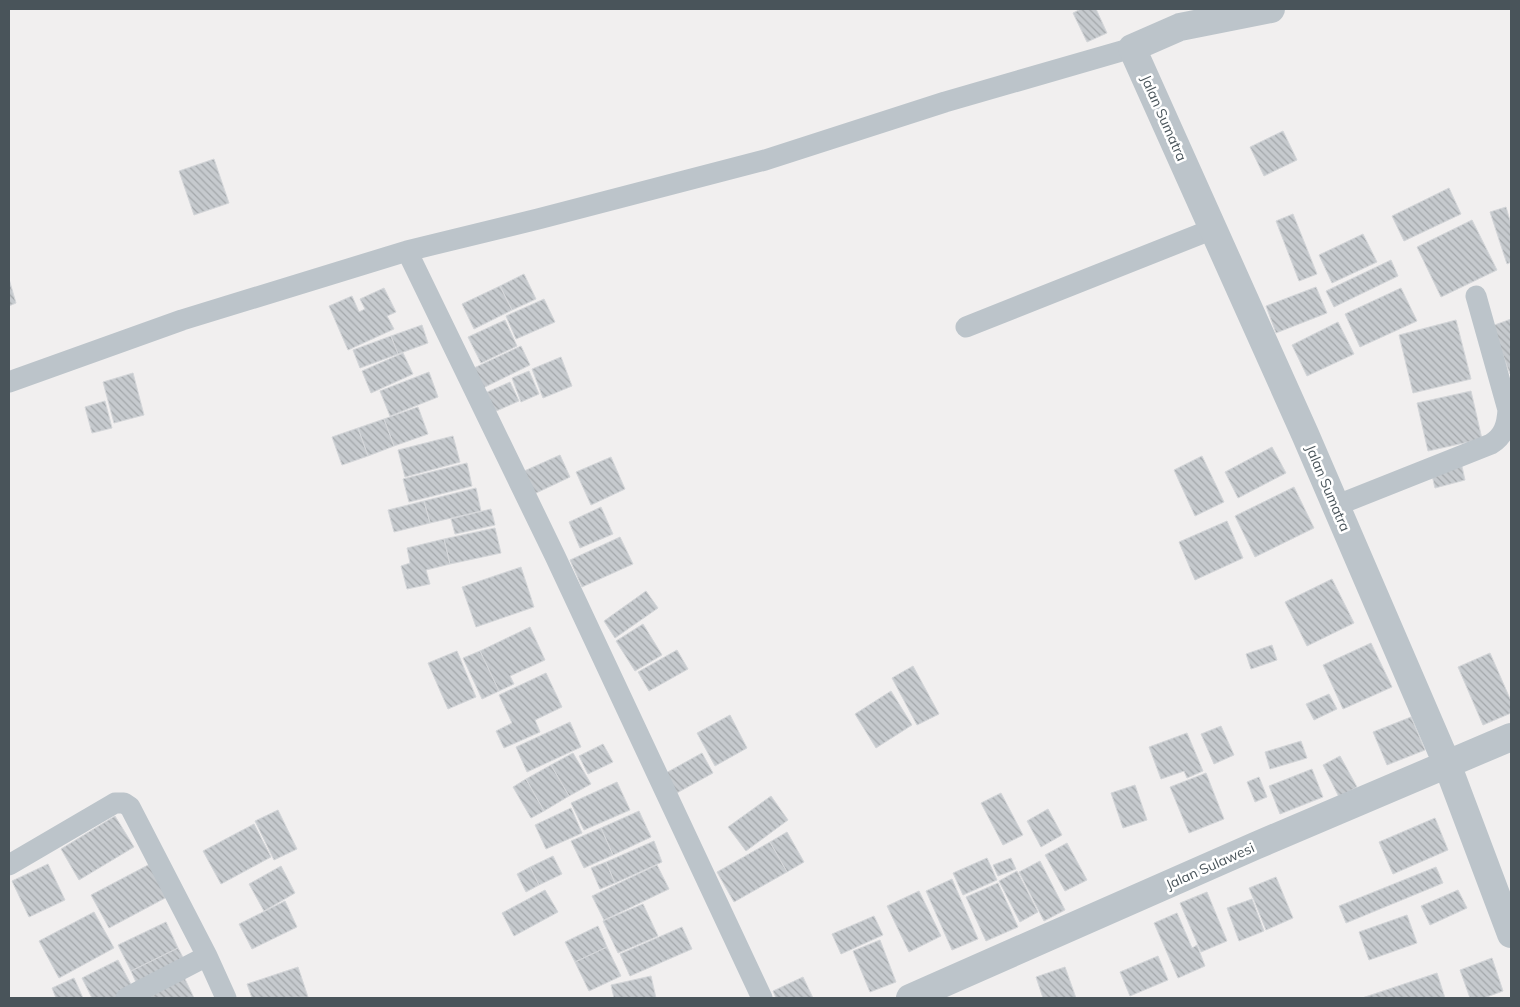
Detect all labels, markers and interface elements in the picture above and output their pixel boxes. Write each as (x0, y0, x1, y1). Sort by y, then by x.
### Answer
street label: Jalan Sumatra (1137, 72, 1191, 164)
street label: Jalan Sumatra (1302, 442, 1354, 534)
street label: Jalan Sulawesi (1163, 838, 1257, 894)

